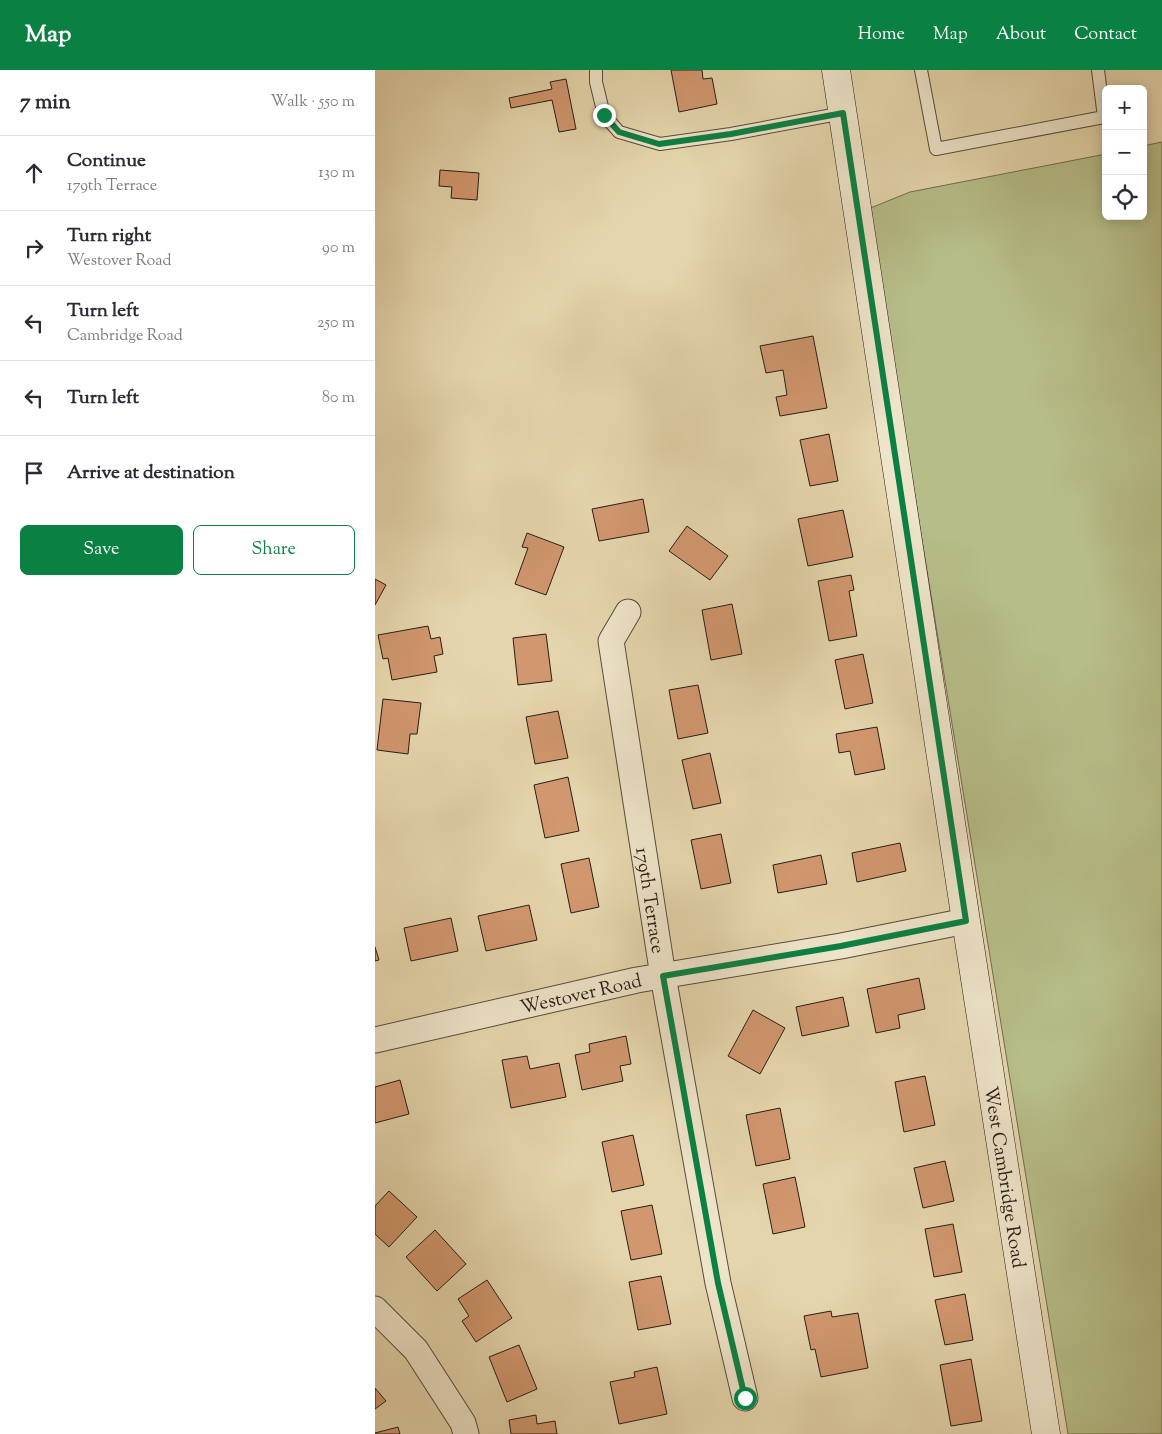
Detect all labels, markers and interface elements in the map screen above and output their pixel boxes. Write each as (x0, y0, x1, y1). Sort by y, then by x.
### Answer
text: Map (25, 18, 71, 52)
text: Home (858, 22, 905, 48)
text: Map (933, 22, 968, 48)
text: About (996, 22, 1046, 48)
text: Contact (1074, 22, 1137, 48)
map controls (1102, 85, 1147, 220)
button: + (1102, 85, 1147, 130)
text: 7 min (20, 88, 71, 118)
text: Walk · 550 m (270, 91, 355, 114)
route end (593, 104, 616, 127)
button: − (1102, 130, 1147, 175)
text: Continue (67, 148, 146, 175)
icon: ahead (20, 159, 48, 187)
text: 130 m (318, 162, 355, 185)
text: 179th Terrace (67, 175, 157, 198)
button: locate (1102, 175, 1147, 220)
text: Turn right (67, 223, 151, 250)
icon: right (20, 234, 48, 262)
text: 90 m (322, 237, 355, 260)
text: Westover Road (67, 250, 171, 273)
text: Turn left (67, 298, 139, 325)
icon: left (20, 309, 48, 337)
text: 250 m (317, 312, 355, 335)
text: Cambridge Road (67, 325, 183, 348)
icon: left (20, 384, 48, 412)
text: Turn left (67, 385, 139, 412)
text: 80 m (322, 387, 355, 410)
icon: arrive (20, 459, 48, 487)
text: Arrive at destination (67, 460, 235, 487)
button: Save (20, 525, 183, 575)
button: Share (193, 525, 355, 575)
street label: 179th Terrace (627, 846, 670, 956)
street label: Westover Road (518, 968, 645, 1022)
street label: West Cambridge Road (976, 1085, 1031, 1271)
route start (734, 1387, 757, 1410)

